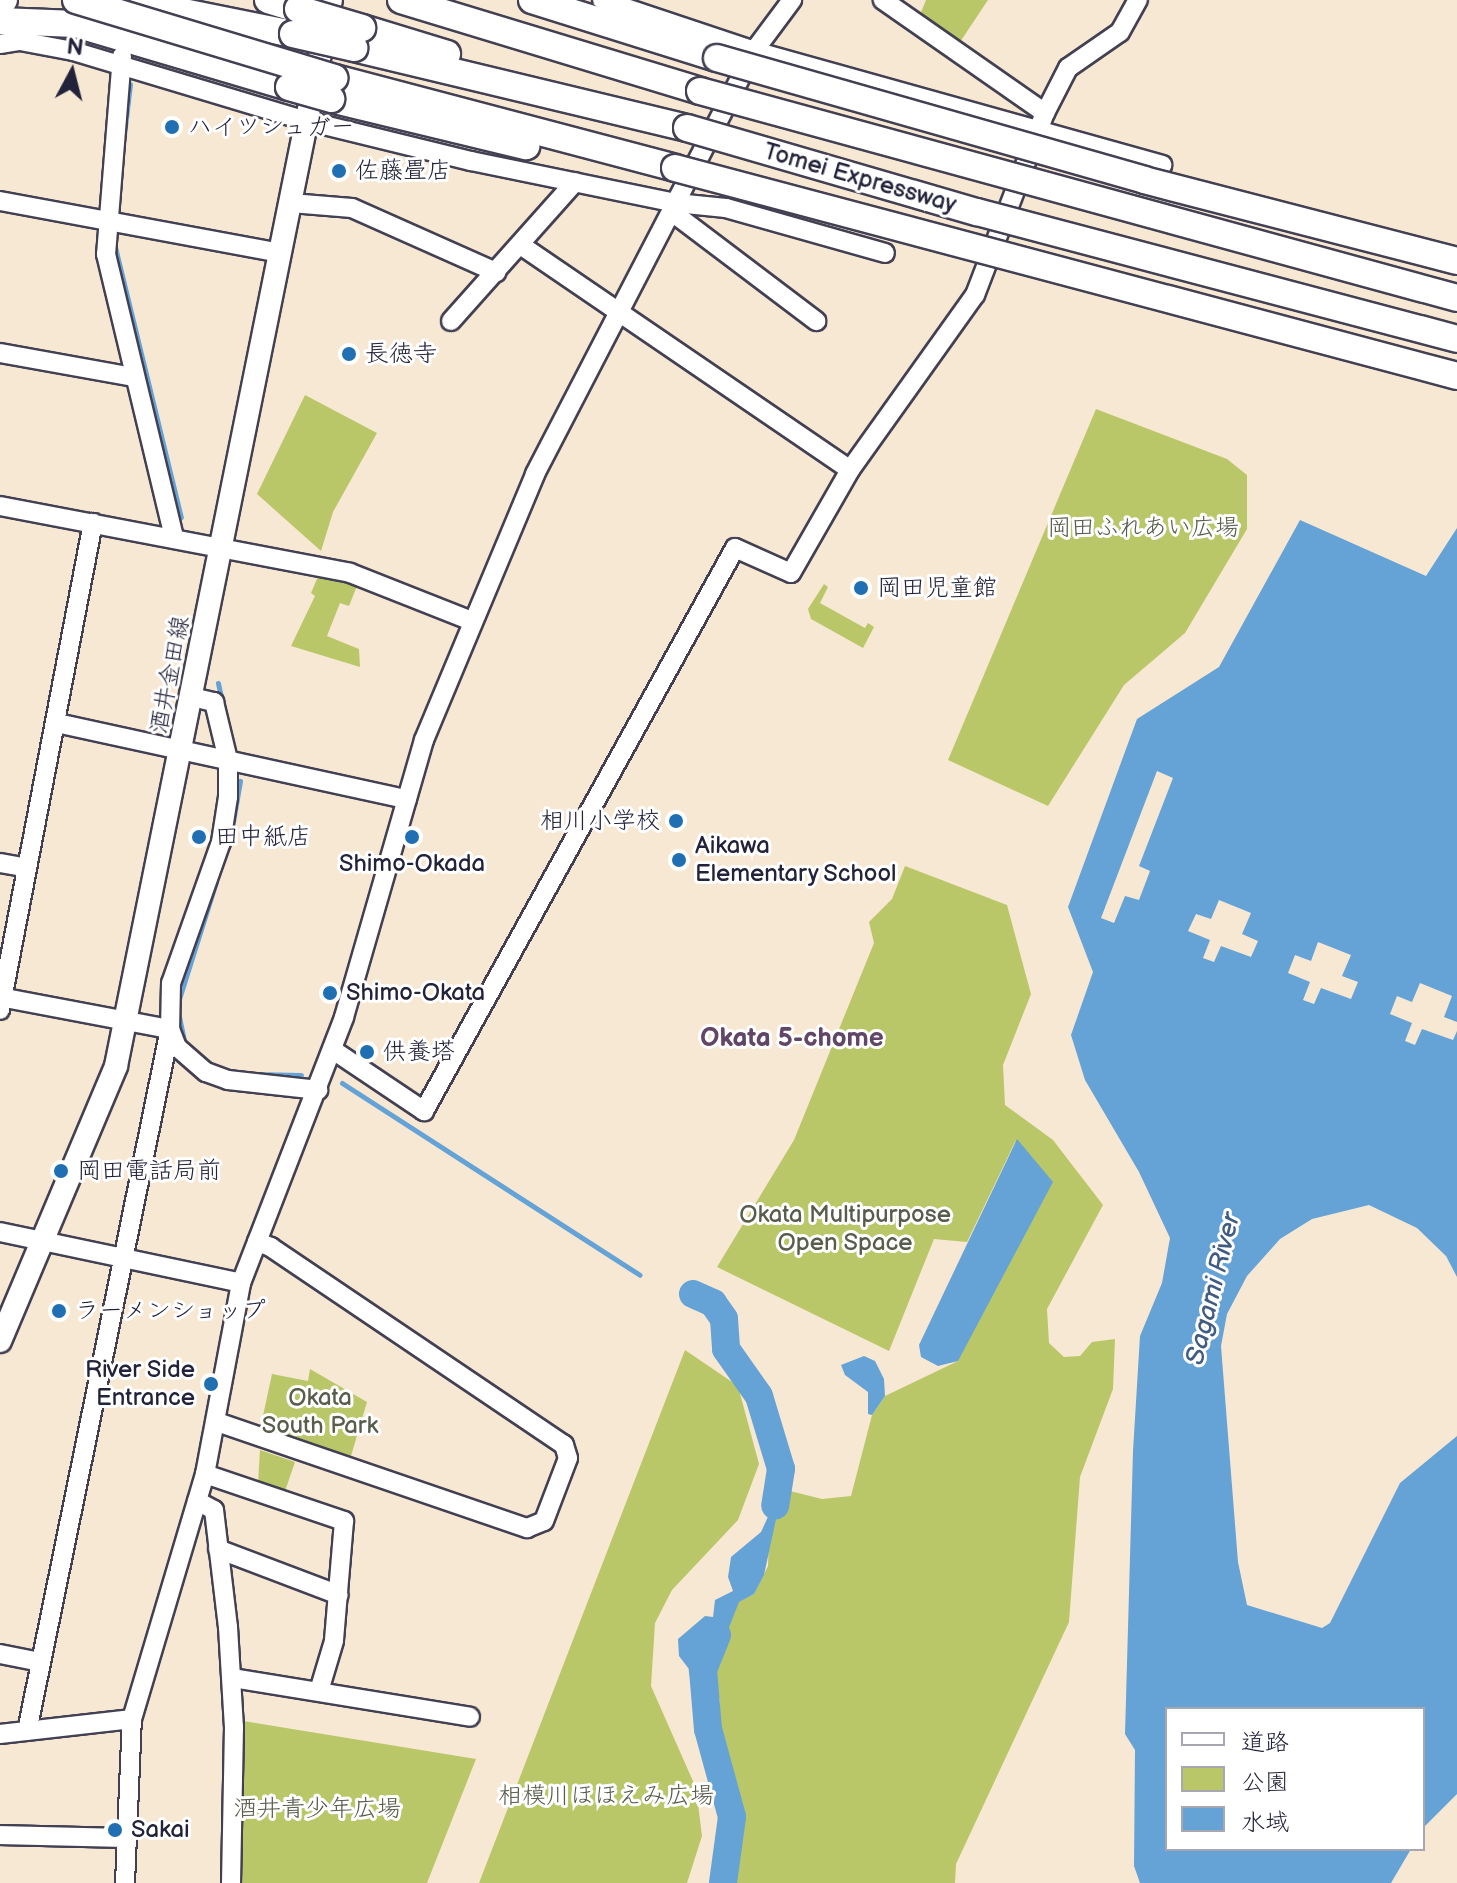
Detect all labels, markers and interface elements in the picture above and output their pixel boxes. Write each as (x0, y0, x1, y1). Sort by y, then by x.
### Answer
north arrow (32, 32, 112, 112)
text: N (65, 33, 85, 62)
place label: ハイツシュガー (188, 113, 356, 141)
marker: ハイツシュガー (163, 118, 181, 136)
street label: Tomei Expressway (760, 137, 960, 219)
place label: 佐藤畳店 (355, 157, 451, 185)
marker: 佐藤畳店 (330, 162, 348, 180)
place label: 長徳寺 (365, 340, 437, 368)
marker: 長徳寺 (340, 345, 358, 363)
park label: 岡田ふれあい広場 (1047, 514, 1239, 542)
place label: 岡田児童館 (877, 574, 997, 602)
marker: 岡田児童館 (852, 579, 870, 597)
street label: 酒井金田線 (144, 613, 196, 737)
place label: 相川小学校 (540, 807, 660, 835)
marker: 相川小学校 (667, 812, 685, 830)
place label: 田中紙店 (215, 823, 311, 851)
marker: 田中紙店 (190, 828, 208, 846)
marker: Shimo-Okada (403, 828, 421, 846)
place label: Aikawa Elementary School (695, 832, 898, 888)
place label: Shimo-Okada (339, 850, 485, 878)
marker: Aikawa Elementary School (670, 851, 688, 869)
place label: Shimo-Okata (346, 979, 485, 1007)
marker: Shimo-Okata (321, 984, 339, 1002)
district label: Okata 5-chome (700, 1023, 884, 1055)
place label: 供養塔 (383, 1038, 455, 1066)
marker: 供養塔 (358, 1043, 376, 1061)
place label: 岡田電話局前 (77, 1157, 221, 1185)
marker: 岡田電話局前 (52, 1162, 70, 1180)
park label: Okata Multipurpose Open Space (739, 1201, 951, 1257)
water label: Sagami River (1180, 1210, 1248, 1368)
place label: ラーメンショップ (75, 1297, 267, 1325)
marker: ラーメンショップ (50, 1302, 68, 1320)
place label: River Side Entrance (84, 1356, 195, 1412)
marker: River Side Entrance (202, 1375, 220, 1393)
park label: Okata South Park (262, 1384, 378, 1440)
legend (1165, 1707, 1425, 1851)
text: 道路 (1241, 1728, 1289, 1757)
text: 公園 (1241, 1768, 1289, 1797)
park label: 相模川ほほえみ広場 (498, 1782, 714, 1810)
park label: 酒井青少年広場 (233, 1795, 401, 1823)
text: 水域 (1241, 1808, 1289, 1837)
place label: Sakai (131, 1816, 190, 1844)
marker: Sakai (106, 1821, 124, 1839)

